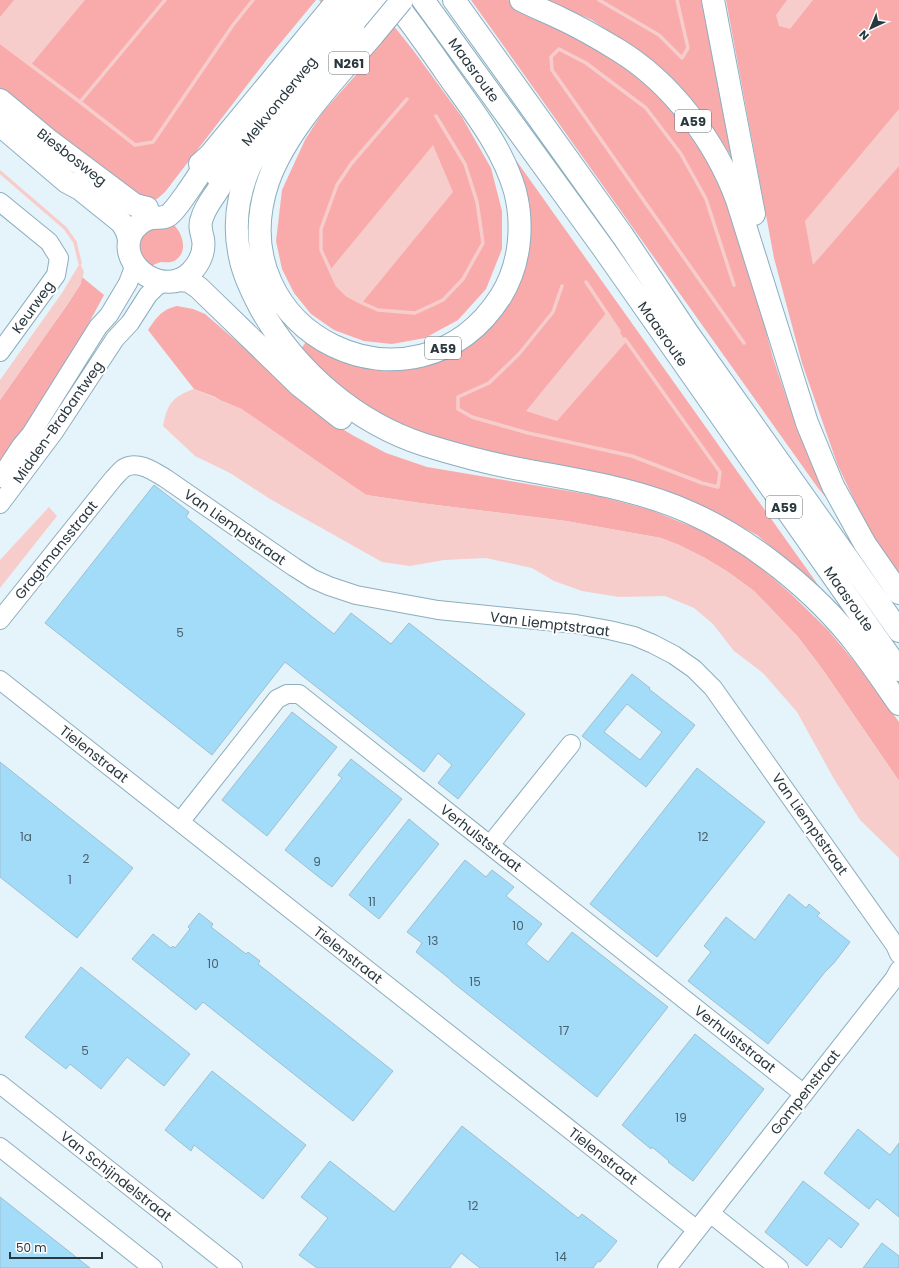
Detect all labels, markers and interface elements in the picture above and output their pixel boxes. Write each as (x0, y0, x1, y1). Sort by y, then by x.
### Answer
north arrow (851, 8, 891, 48)
text: N (856, 27, 873, 44)
street label: Maasroute (444, 34, 504, 107)
street label: Melkvonderweg (237, 52, 321, 150)
road number: N261 (329, 52, 369, 74)
road number: A59 (675, 110, 711, 132)
street label: Biesbosweg (33, 123, 111, 191)
street label: Keurweg (7, 276, 59, 338)
street label: Maasroute (633, 297, 693, 371)
road number: A59 (425, 337, 461, 359)
street label: Midden-Brabantweg (8, 357, 108, 487)
street label: Van Liemptstraat (180, 484, 290, 570)
street label: Gragtmansstraat (10, 496, 102, 604)
road number: A59 (766, 496, 802, 518)
street label: Maasroute (819, 562, 879, 636)
street label: Van Liemptstraat (489, 607, 611, 641)
house number: 5 (176, 624, 184, 641)
street label: Tielenstraat (55, 721, 133, 787)
street label: Van Liemptstraat (767, 769, 853, 879)
street label: Verhulststraat (436, 800, 526, 876)
house number: 1a (20, 828, 32, 845)
house number: 12 (698, 828, 708, 845)
house number: 2 (83, 850, 90, 867)
house number: 9 (313, 853, 321, 870)
house number: 1 (68, 871, 72, 888)
house number: 11 (368, 893, 376, 910)
house number: 10 (512, 917, 524, 934)
street label: Tielenstraat (309, 922, 387, 988)
house number: 13 (428, 932, 438, 949)
house number: 10 (207, 955, 219, 972)
house number: 15 (469, 973, 481, 990)
street label: Verhulststraat (690, 1001, 780, 1077)
house number: 17 (559, 1022, 570, 1039)
house number: 5 (81, 1042, 89, 1059)
street label: Gompenstraat (765, 1045, 845, 1139)
house number: 19 (675, 1109, 687, 1126)
street label: Tielenstraat (564, 1123, 642, 1189)
street label: Van Schijndelstraat (56, 1126, 176, 1226)
house number: 12 (468, 1197, 478, 1214)
scale bar (10, 1234, 102, 1260)
text: 50 m (16, 1239, 47, 1256)
house number: 14 (555, 1248, 567, 1265)

